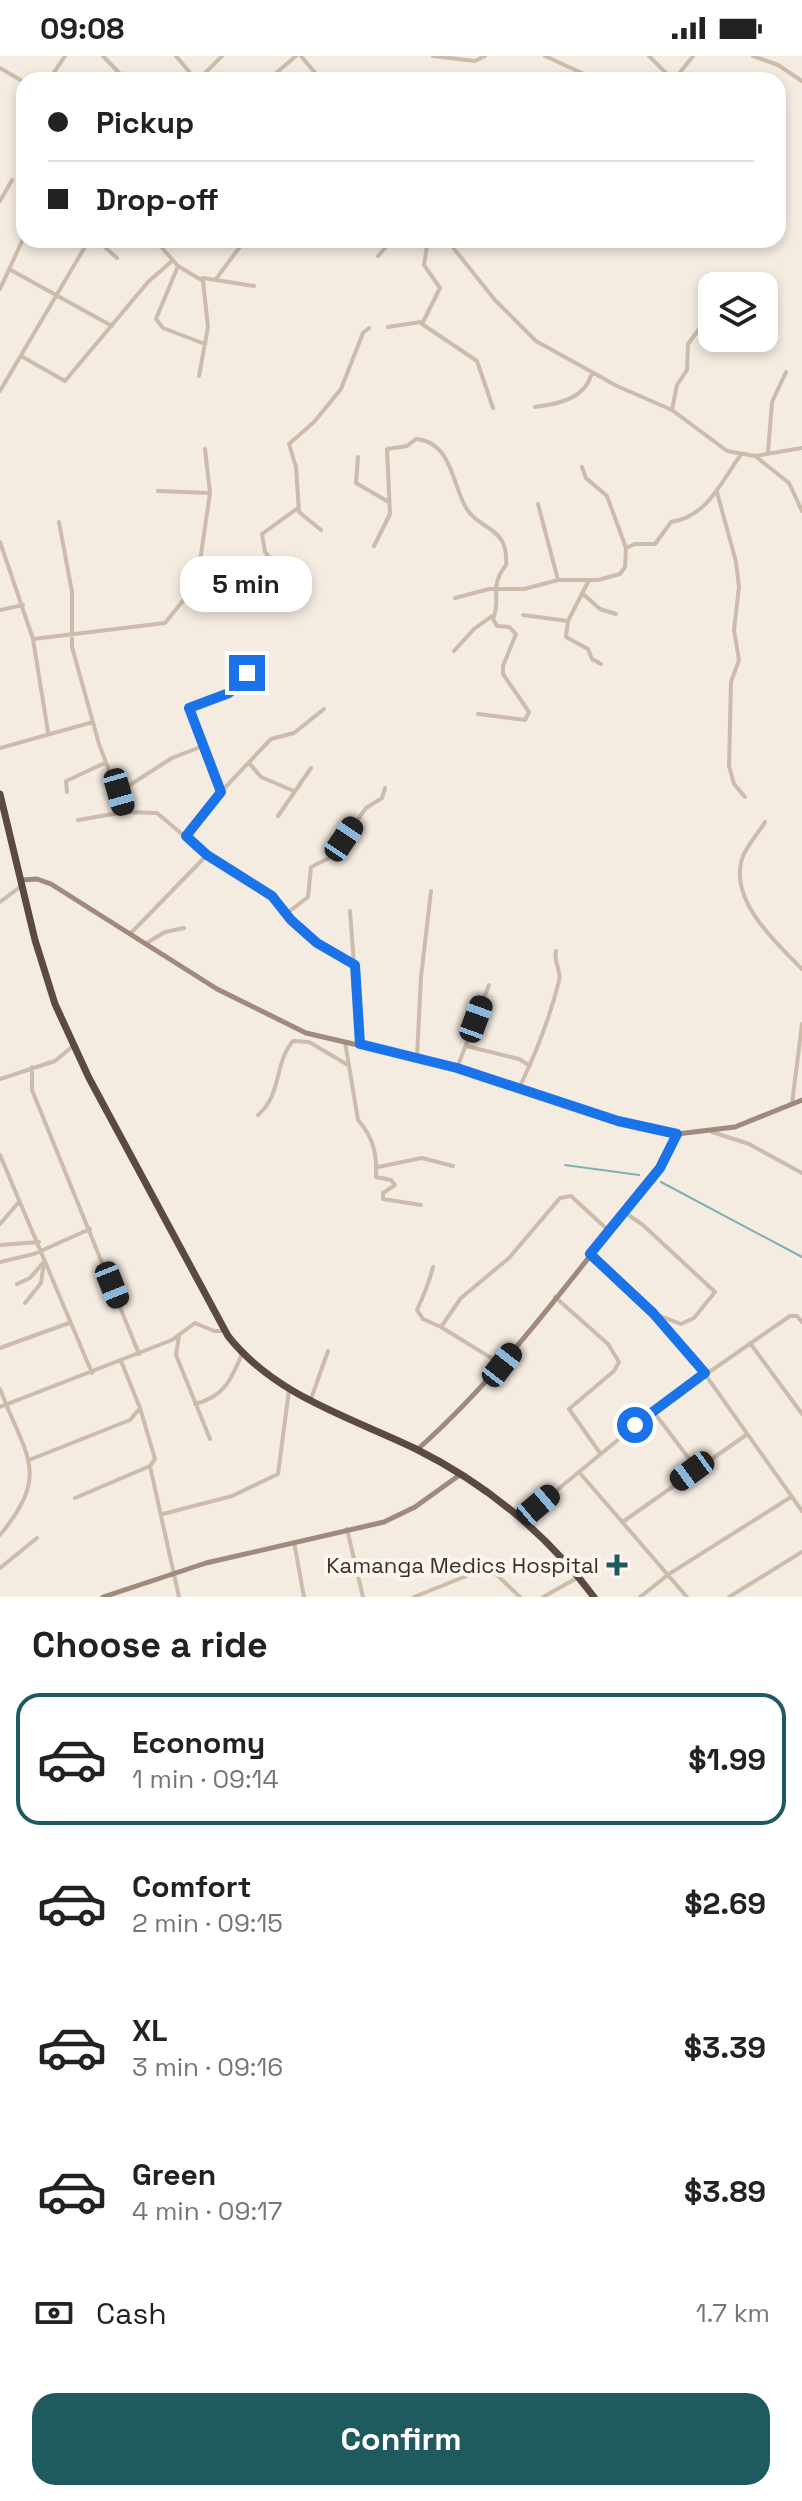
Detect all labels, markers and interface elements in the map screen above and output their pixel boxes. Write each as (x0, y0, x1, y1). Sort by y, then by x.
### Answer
text: 09:08 (40, 9, 124, 48)
text: Pickup (96, 103, 194, 142)
text: Drop-off (96, 180, 219, 219)
map controls (698, 272, 778, 352)
button: layers (698, 272, 778, 352)
callout: 5 min (181, 557, 313, 613)
text: 5 min (212, 567, 280, 601)
route end (229, 655, 265, 691)
car (101, 766, 137, 818)
car (321, 812, 367, 866)
car (457, 992, 495, 1046)
car (92, 1258, 132, 1312)
car (478, 1339, 526, 1391)
route start (617, 1407, 653, 1443)
car (666, 1447, 718, 1495)
car (512, 1480, 564, 1530)
place label: Kamanga Medics Hospital (326, 1551, 599, 1579)
marker: Kamanga Medics Hospital (606, 1554, 628, 1576)
text: Choose a ride (32, 1622, 268, 1668)
icon: car (36, 1723, 108, 1795)
text: Economy (132, 1723, 265, 1762)
text: $1.99 (688, 1740, 766, 1779)
text: 1 min · 09:14 (132, 1762, 279, 1796)
icon: car (36, 1867, 108, 1939)
text: Comfort (132, 1867, 251, 1906)
text: $2.69 (684, 1884, 766, 1923)
text: 2 min · 09:15 (132, 1906, 283, 1940)
icon: car (36, 2011, 108, 2083)
text: XL (132, 2011, 168, 2050)
text: $3.39 (684, 2028, 766, 2067)
text: 3 min · 09:16 (132, 2050, 283, 2084)
icon: car (36, 2155, 108, 2227)
text: Green (132, 2155, 216, 2194)
text: $3.89 (684, 2172, 766, 2211)
text: 4 min · 09:17 (132, 2194, 283, 2228)
icon: cash (32, 2291, 76, 2335)
text: Cash (96, 2294, 167, 2333)
text: 1.7 km (696, 2296, 770, 2330)
button: Confirm (32, 2393, 770, 2485)

